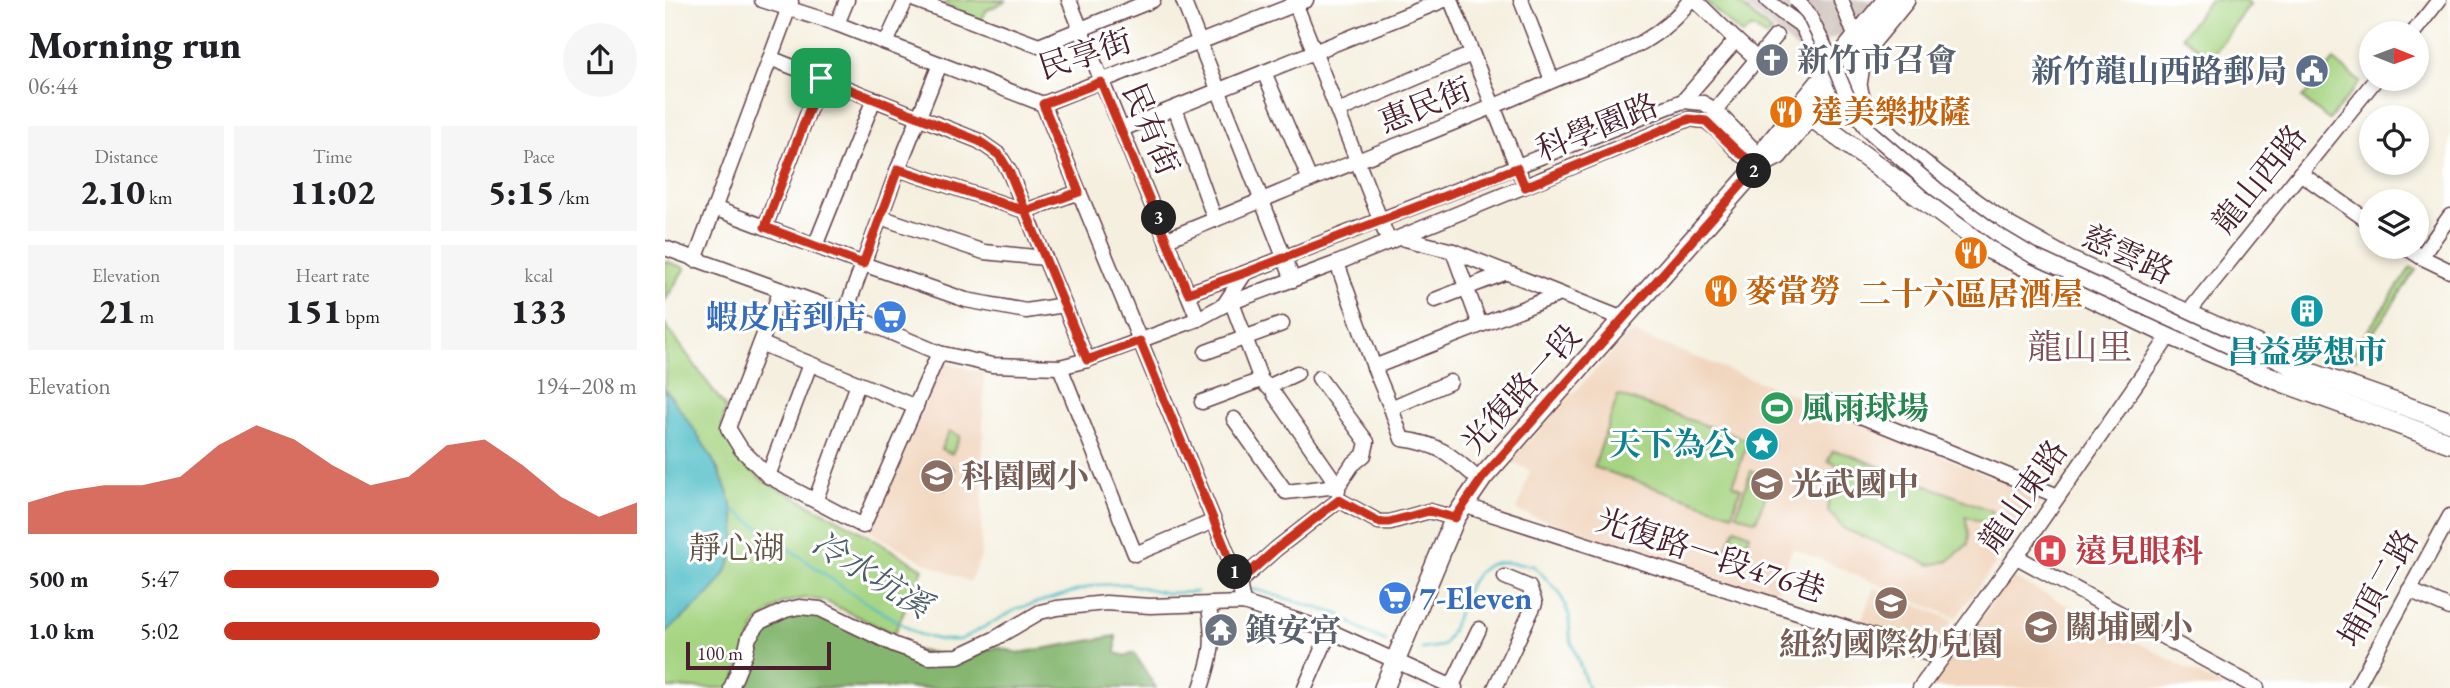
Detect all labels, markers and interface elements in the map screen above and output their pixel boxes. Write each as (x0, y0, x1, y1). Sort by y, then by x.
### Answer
street label: 民享街 (1033, 19, 1137, 89)
text: Morning run (28, 20, 241, 69)
north arrow (2359, 21, 2429, 91)
map controls (2359, 21, 2429, 259)
button: share (563, 23, 637, 97)
place label: 新竹市召會 (1797, 39, 1957, 81)
church icon: 新竹市召會 (1753, 41, 1791, 79)
pin (791, 48, 851, 108)
place label: 新竹龍山西路郵局 (2031, 50, 2287, 92)
public building icon: 新竹龍山西路郵局 (2293, 52, 2331, 90)
icon: arrive (802, 59, 840, 97)
street label: 惠民街 (1373, 68, 1477, 142)
text: 06:44 (28, 71, 78, 101)
street label: 民有街 (1113, 77, 1189, 181)
street label: 科學園路 (1530, 84, 1664, 170)
place label: 達美樂披薩 (1811, 91, 1971, 133)
restaurant icon: 達美樂披薩 (1767, 93, 1805, 131)
button: locate (2359, 105, 2429, 175)
street label: 龍山西路 (2202, 116, 2316, 242)
text: Distance (94, 144, 158, 169)
text: Time (313, 144, 352, 169)
text: Pace (523, 144, 555, 169)
pin: 2 (1737, 154, 1771, 188)
text: 2 (1748, 158, 1759, 183)
text: 2.10 (80, 169, 145, 214)
text: 11:02 (290, 169, 375, 214)
text: 5:15 (488, 169, 555, 214)
text: km (145, 185, 173, 210)
text: /km (555, 185, 590, 210)
button: layers (2359, 189, 2429, 259)
pin: 3 (1141, 200, 1177, 235)
text: 3 (1153, 205, 1164, 230)
street label: 慈雲路 (2076, 215, 2180, 293)
restaurant icon: 二十六區居酒屋 (1952, 234, 1990, 272)
text: Elevation (92, 263, 160, 288)
text: Heart rate (296, 263, 369, 288)
text: kcal (525, 263, 553, 288)
place label: 麥當勞 (1745, 270, 1841, 312)
restaurant icon: 麥當勞 (1702, 272, 1740, 310)
place label: 二十六區居酒屋 (1859, 273, 2083, 315)
text: 21 (98, 288, 136, 333)
text: 151 (285, 288, 342, 333)
text: 133 (510, 288, 567, 333)
building icon: 昌益夢想市 (2288, 292, 2326, 330)
place label: 蝦皮店到店 (706, 296, 866, 338)
supermarket icon: 蝦皮店到店 (871, 298, 909, 336)
text: m (136, 304, 154, 329)
text: bpm (342, 304, 380, 329)
street label: 光復路一段 (1452, 315, 1590, 463)
district label: 龍山里 (2027, 324, 2133, 369)
place label: 昌益夢想市 (2227, 331, 2387, 373)
text: Elevation (28, 371, 111, 401)
text: 194–208 m (536, 371, 637, 401)
place label: 風雨球場 (1801, 387, 1929, 429)
sports icon: 風雨球場 (1758, 389, 1796, 427)
place label: 天下為公 (1609, 423, 1737, 465)
place icon: 天下為公 (1743, 425, 1781, 463)
street label: 龍山東路 (1969, 432, 2077, 560)
place label: 科園國小 (961, 455, 1089, 497)
school or university icon: 科園國小 (918, 457, 956, 495)
place label: 光武國中 (1791, 463, 1919, 505)
school or university icon: 光武國中 (1748, 465, 1786, 503)
street label: 光復路一段476巷 (1591, 498, 1831, 612)
water label: 冷水坑溪 (805, 521, 942, 629)
street label: 埔頂二路 (2329, 522, 2427, 654)
park label: 靜心湖 (689, 527, 785, 569)
place label: 遠見眼科 (2075, 530, 2203, 572)
hospital icon: 遠見眼科 (2031, 532, 2069, 570)
pin: 1 (1217, 554, 1253, 590)
text: 1 (1229, 559, 1240, 584)
text: 500 m (28, 564, 89, 594)
text: 5:47 (140, 564, 179, 594)
place label: 7-Eleven (1419, 577, 1532, 619)
supermarket icon: 7-Eleven (1376, 579, 1414, 617)
school or university icon: 紐約國際幼兒園 (1872, 584, 1910, 622)
place label: 關埔國小 (2065, 606, 2193, 648)
school or university icon: 關埔國小 (2022, 608, 2060, 646)
place label: 鎮安宮 (1245, 609, 1341, 651)
temple icon: 鎮安宮 (1202, 611, 1240, 649)
text: 1.0 km (28, 616, 95, 646)
text: 5:02 (140, 616, 179, 646)
place label: 紐約國際幼兒園 (1779, 623, 2003, 665)
scale bar (686, 639, 831, 671)
text: 100 m (697, 641, 743, 666)

